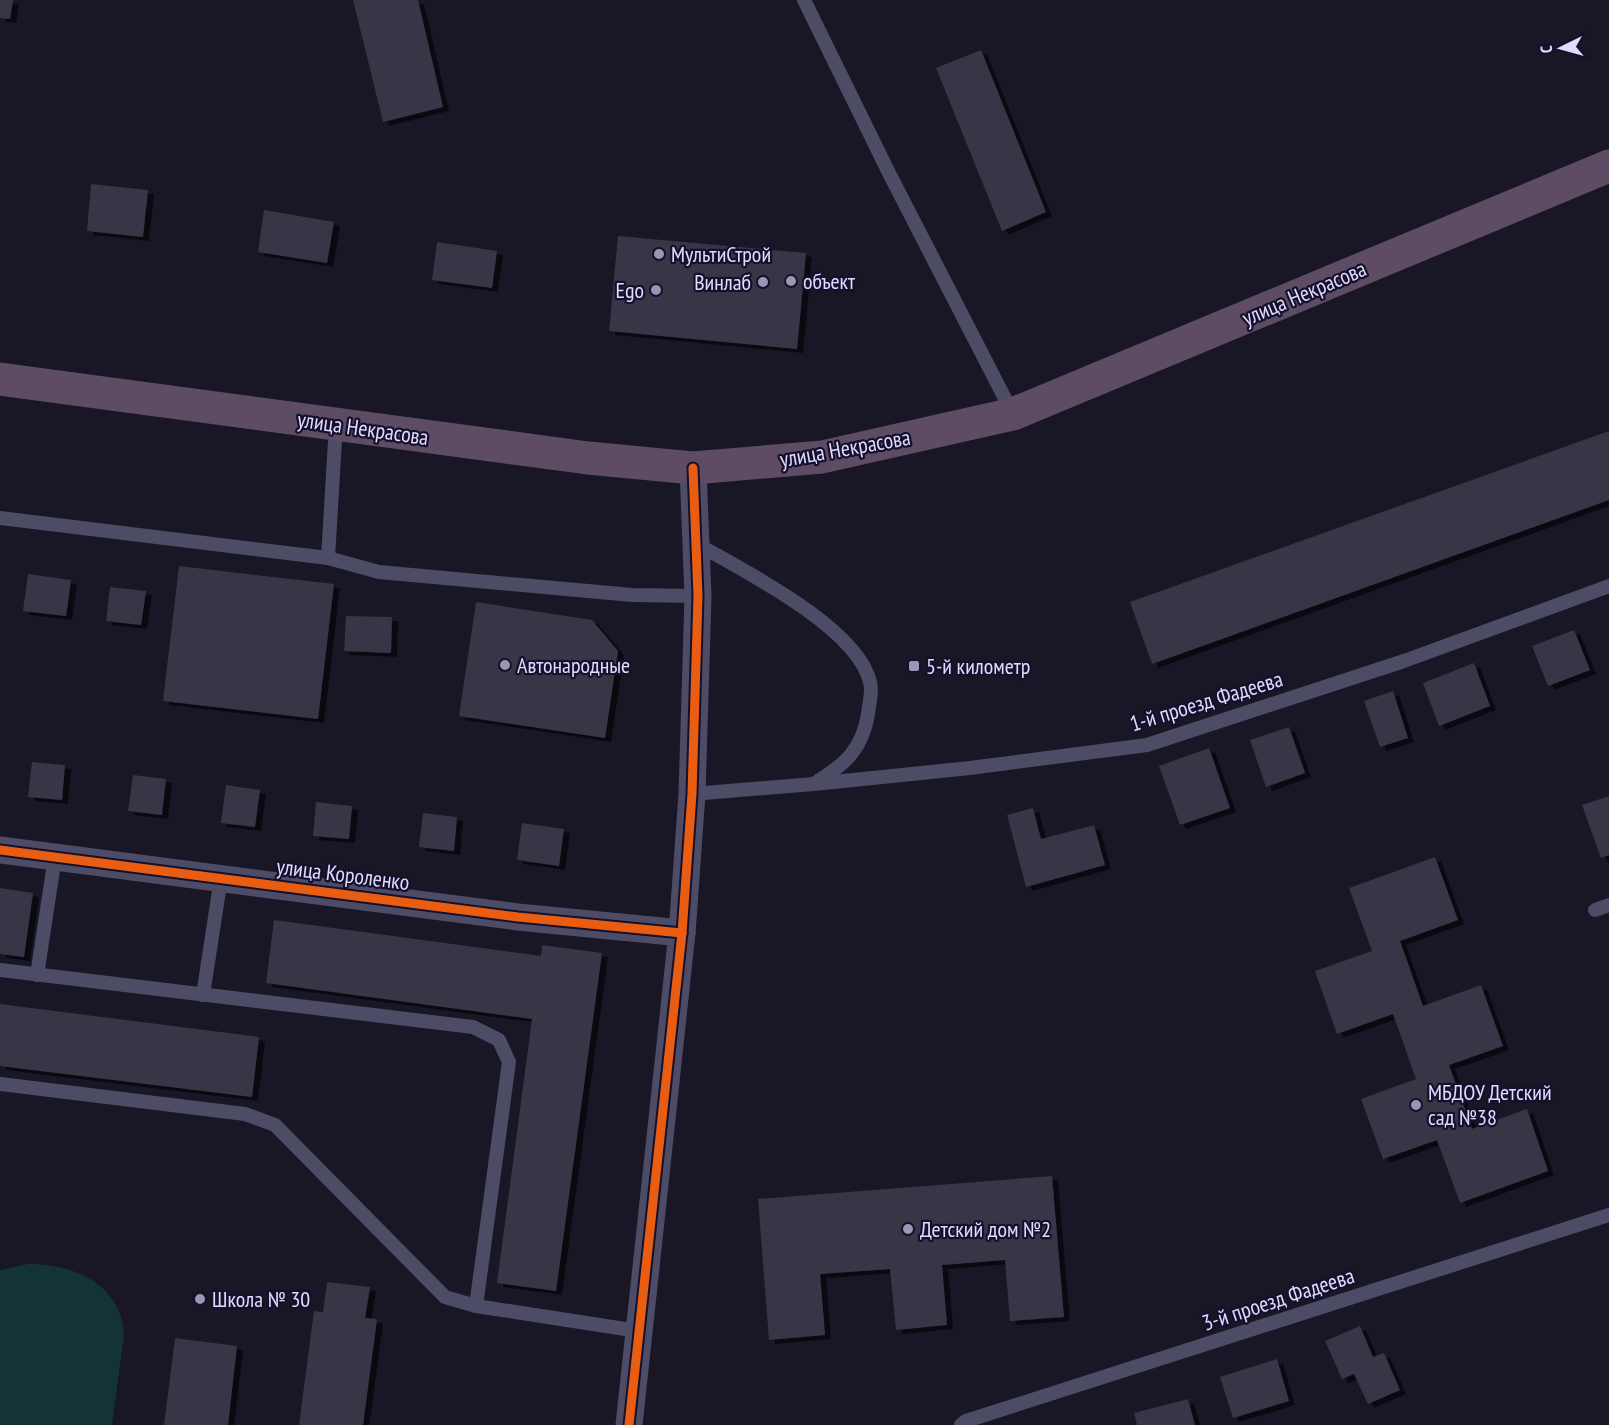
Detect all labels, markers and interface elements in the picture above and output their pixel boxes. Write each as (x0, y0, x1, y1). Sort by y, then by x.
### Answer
north arrow (1531, 18, 1591, 78)
text: С (1536, 44, 1556, 54)
place label: МультиСтрой (671, 240, 771, 268)
marker: МультиСтрой (652, 247, 666, 261)
street label: улица Некрасова (1238, 254, 1370, 332)
place label: объект (803, 267, 856, 295)
place label: Винлаб (694, 268, 751, 296)
marker: объект (784, 274, 798, 288)
marker: Винлаб (756, 275, 770, 289)
place label: Ego (616, 276, 644, 304)
marker: Ego (649, 283, 663, 297)
street label: улица Некрасова (296, 405, 430, 451)
street label: улица Некрасова (777, 423, 913, 473)
place label: Автонародные (517, 651, 630, 679)
place label: 5-й километр (926, 652, 1030, 680)
marker: Автонародные (498, 658, 512, 672)
marker: 5-й километр (907, 659, 921, 673)
street label: 1-й проезд Фадеева (1126, 664, 1286, 738)
street label: улица Короленко (275, 852, 411, 896)
place label: МБДОУ Детский сад №38 (1428, 1078, 1552, 1131)
marker: МБДОУ Детский сад №38 (1409, 1098, 1423, 1112)
place label: Детский дом №2 (920, 1215, 1051, 1243)
marker: Детский дом №2 (901, 1222, 915, 1236)
street label: 3-й проезд Фадеева (1198, 1261, 1358, 1337)
place label: Школа № 30 (212, 1285, 310, 1313)
marker: Школа № 30 (193, 1292, 207, 1306)

